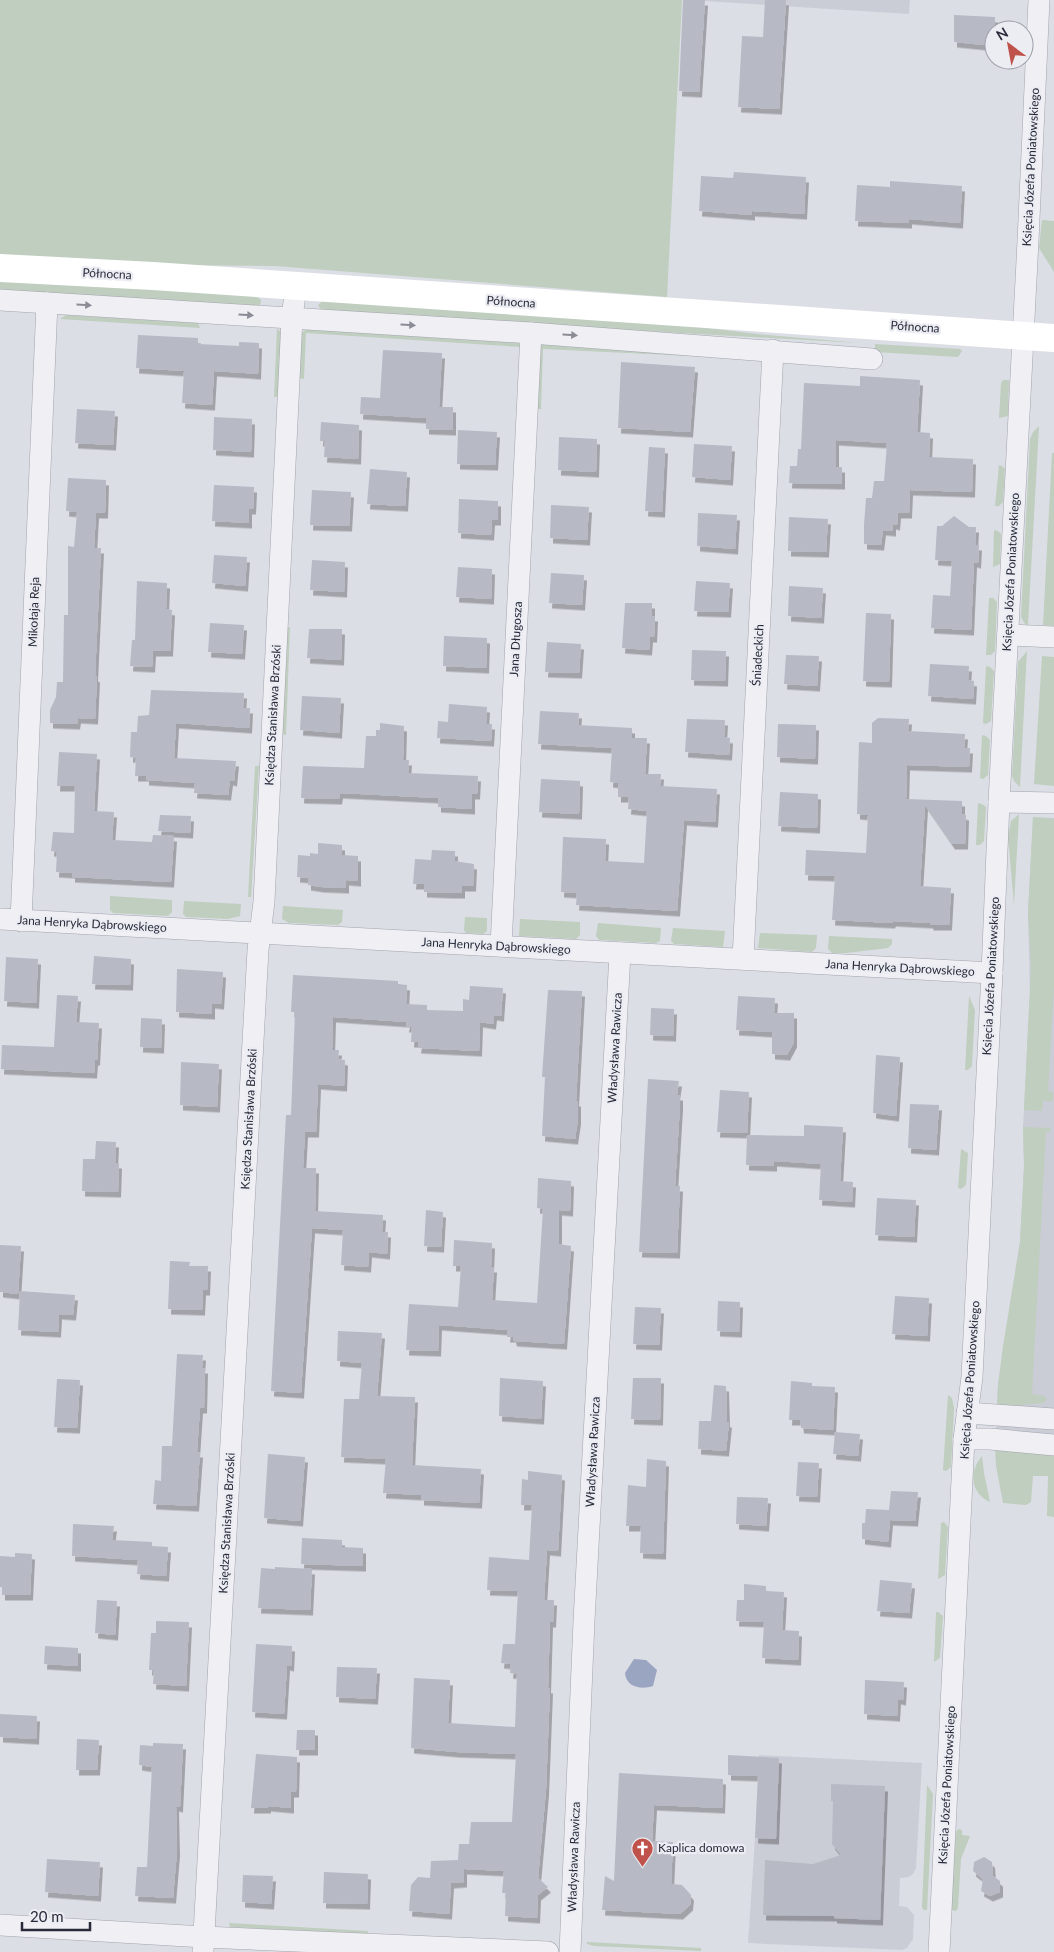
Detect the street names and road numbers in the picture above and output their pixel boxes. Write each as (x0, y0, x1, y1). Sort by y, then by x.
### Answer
street label: Księcia Józefa Poniatowskiego (1019, 87, 1042, 247)
street label: Północna (82, 265, 132, 282)
street label: Północna (486, 292, 536, 311)
street label: Północna (890, 317, 940, 336)
street label: Księcia Józefa Poniatowskiego (999, 492, 1022, 652)
street label: Mikołaja Reja (25, 577, 42, 647)
street label: Jana Długosza (506, 601, 525, 677)
street label: Śniadeckich (748, 624, 767, 686)
street label: Księdza Stanisława Brzóski (261, 644, 284, 786)
street label: Księcia Józefa Poniatowskiego (979, 896, 1002, 1056)
street label: Jana Henryka Dąbrowskiego (17, 912, 167, 935)
street label: Jana Henryka Dąbrowskiego (421, 934, 571, 957)
street label: Jana Henryka Dąbrowskiego (825, 956, 975, 979)
street label: Władysława Rawicza (604, 992, 625, 1104)
street label: Księdza Stanisława Brzóski (237, 1048, 260, 1190)
street label: Księcia Józefa Poniatowskiego (956, 1300, 983, 1460)
street label: Władysława Rawicza (582, 1396, 603, 1508)
street label: Księdza Stanisława Brzóski (215, 1452, 238, 1594)
street label: Księcia Józefa Poniatowskiego (935, 1705, 958, 1865)
street label: Władysława Rawicza (564, 1801, 583, 1913)

